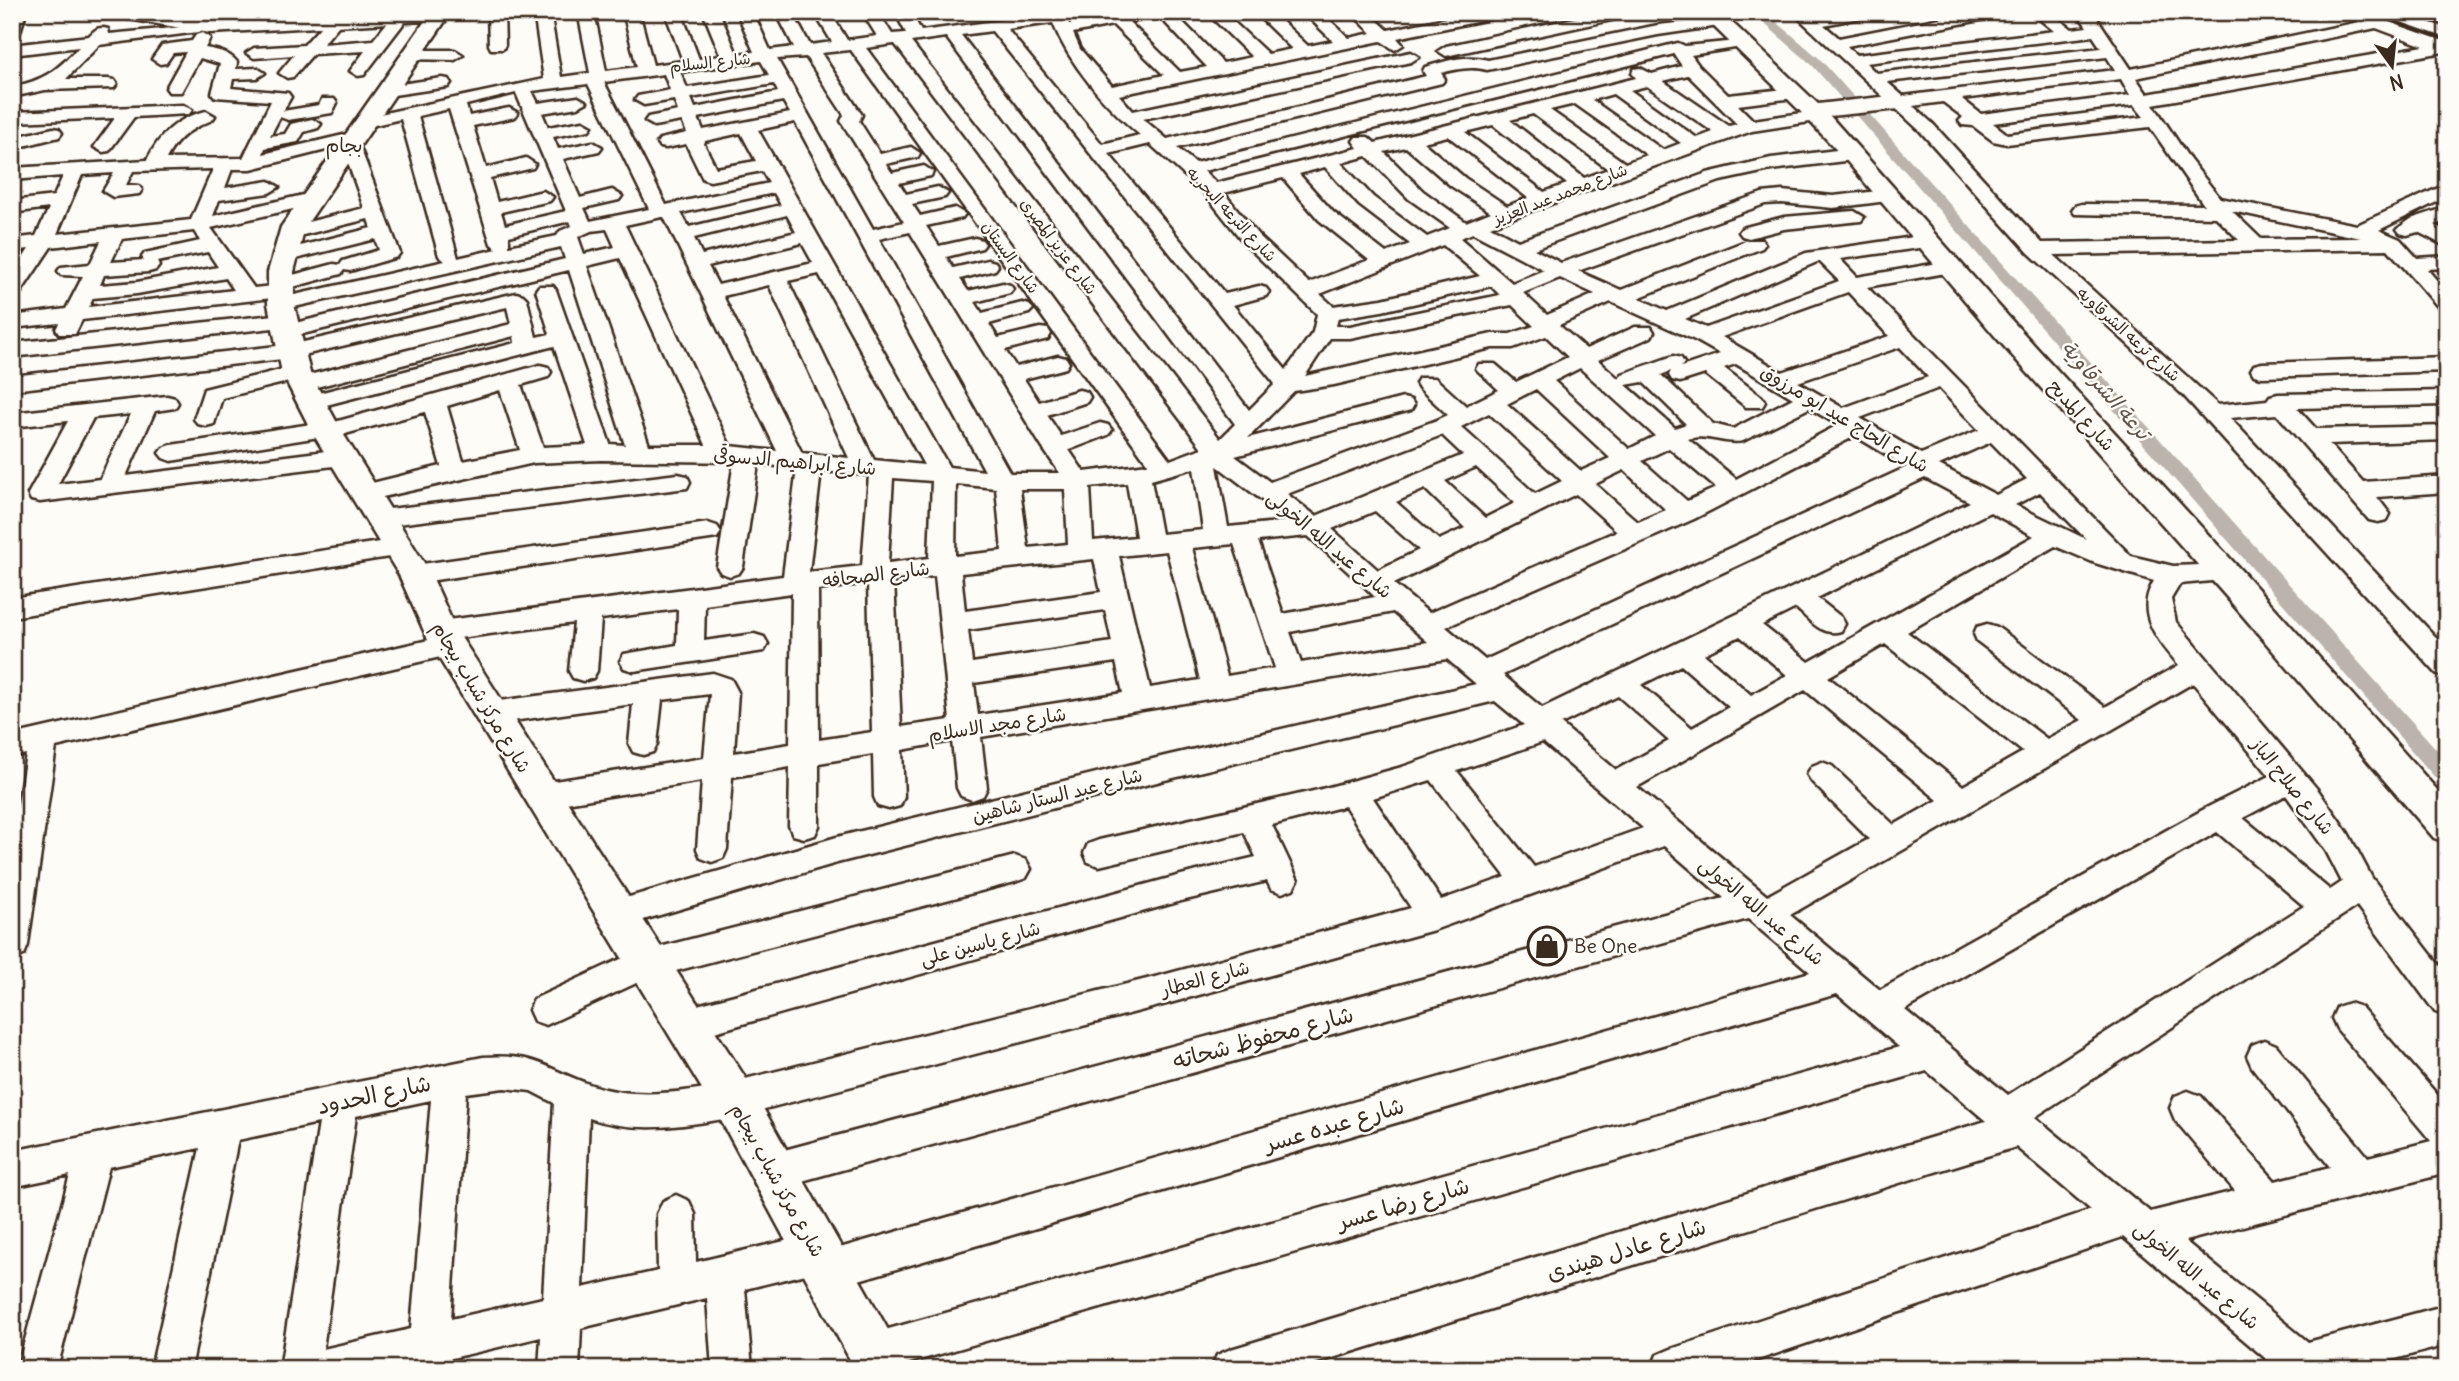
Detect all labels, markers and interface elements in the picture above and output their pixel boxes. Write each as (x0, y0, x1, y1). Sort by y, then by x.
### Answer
north arrow (2358, 32, 2428, 102)
street label: شارع السلام (669, 48, 752, 79)
text: N (2387, 69, 2406, 96)
district label: بجام (326, 133, 362, 160)
street label: شارع محمد عبد العزيز (1488, 159, 1631, 231)
street label: شارع الترعه البحريه (1181, 162, 1281, 267)
street label: شارع عزيز المصرى (1015, 194, 1102, 299)
street label: شارع البستان (976, 217, 1044, 298)
street label: شارع ترعه الشرقاويه (2072, 282, 2185, 387)
water label: ترعة الشرقاوية (2056, 335, 2159, 448)
street label: شارع الحاج عيد ابو مرزوق (1756, 358, 1933, 479)
street label: شارع المديح (2042, 374, 2120, 457)
street label: شارع ابراهيم الدسوقى (712, 442, 877, 483)
street label: شارع عبد الله الخولى (1261, 485, 1398, 605)
street label: شارع الصحافه (821, 556, 931, 594)
street label: شارع مركز شباب بيجام (425, 617, 537, 778)
street label: شارع مجد الاسلام (926, 701, 1068, 750)
street label: شارع صلاح الباز (2244, 731, 2339, 841)
street label: شارع عبد الستار شاهين (969, 762, 1145, 830)
street label: شارع عبد الله الخولى (1693, 852, 1830, 972)
street label: شارع ياسين على (917, 915, 1043, 973)
shop icon: Be One (1526, 925, 1568, 967)
place label: Be One (1574, 934, 1637, 958)
street label: شارع العطار (1156, 955, 1252, 1004)
street label: شارع محفوظ شحاته (1169, 999, 1357, 1077)
street label: شارع الحدود (315, 1068, 434, 1122)
street label: شارع عبده عسر (1259, 1090, 1408, 1160)
street label: شارع مركز شباب بيجام (723, 1099, 830, 1263)
street label: شارع رضا عسر (1332, 1170, 1473, 1238)
street label: شارع عادل هيندى (1543, 1211, 1710, 1289)
street label: شارع عبد الله الخولى (2128, 1216, 2265, 1336)

